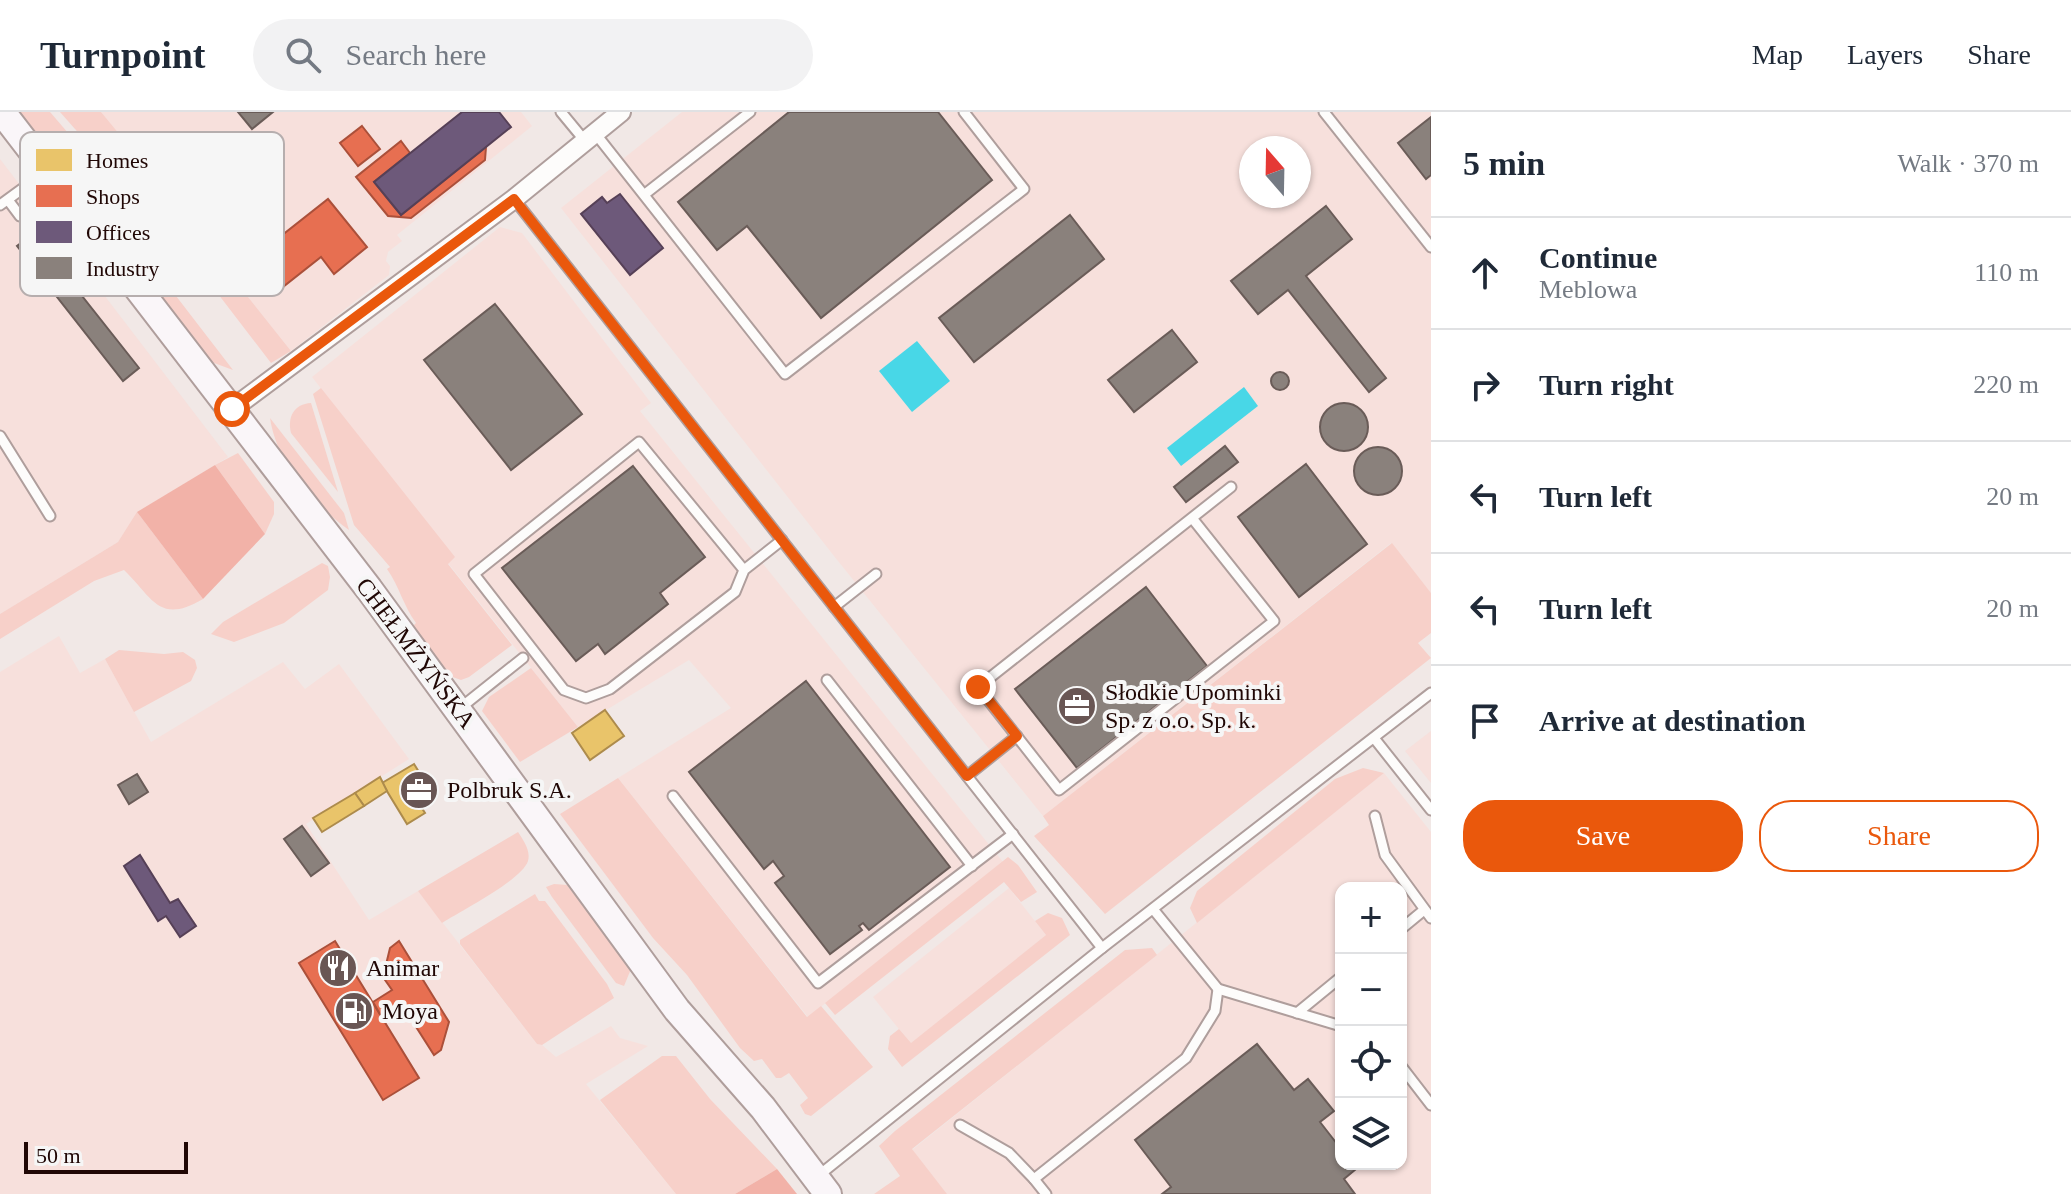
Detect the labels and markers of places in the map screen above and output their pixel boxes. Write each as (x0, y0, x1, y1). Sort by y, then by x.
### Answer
place label: Słodkie Upominki Sp. z o.o. Sp. k. (1105, 679, 1282, 733)
office icon: Słodkie Upominki Sp. z o.o. Sp. k. (1056, 685, 1098, 727)
office icon: Polbruk S.A. (398, 769, 440, 811)
place label: Polbruk S.A. (447, 777, 572, 803)
restaurant icon: Animar (317, 947, 359, 989)
place label: Animar (366, 955, 439, 981)
fuel station icon: Moya (333, 990, 375, 1032)
place label: Moya (382, 998, 438, 1024)

